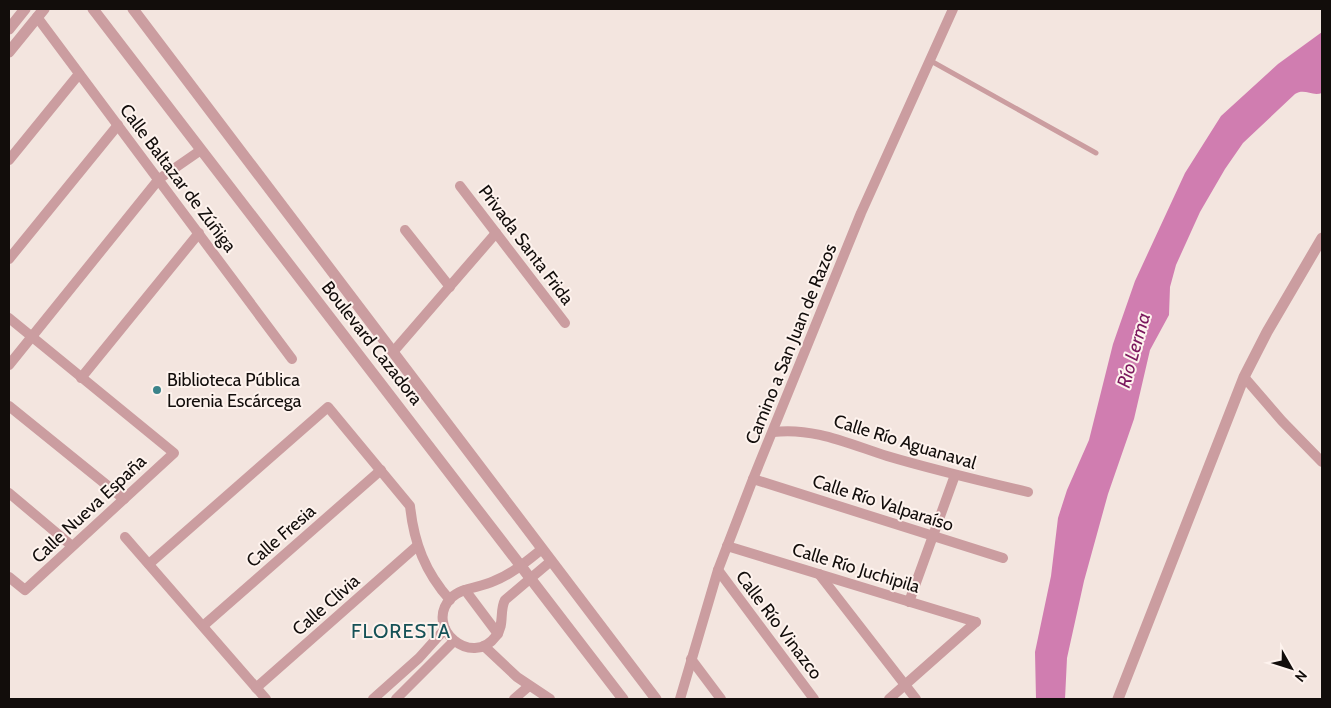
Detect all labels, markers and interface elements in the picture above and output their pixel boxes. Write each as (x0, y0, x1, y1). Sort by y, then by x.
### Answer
street label: Calle Baltazar de Zúñiga (115, 100, 241, 257)
street label: Privada Santa Frida (474, 181, 578, 310)
street label: Camino a San Juan de Razos (741, 241, 841, 447)
street label: Boulevard Cazadora (317, 277, 427, 410)
water label: Río Lerma (1112, 310, 1155, 390)
place label: Biblioteca Pública Lorenia Escárcega (167, 369, 302, 412)
marker: Biblioteca Pública Lorenia Escárcega (151, 384, 163, 396)
street label: Calle Río Aguanaval (831, 410, 980, 474)
street label: Calle Nueva España (27, 450, 151, 568)
street label: Calle Río Valparaíso (810, 470, 956, 536)
street label: Calle Fresia (242, 500, 320, 572)
street label: Calle Río Juchipila (790, 538, 923, 598)
street label: Calle Río Vinazco (731, 566, 827, 684)
street label: Calle Clivia (288, 570, 364, 640)
district label: FLORESTA (351, 619, 451, 643)
north arrow (1266, 643, 1316, 693)
text: N (1291, 667, 1311, 686)

